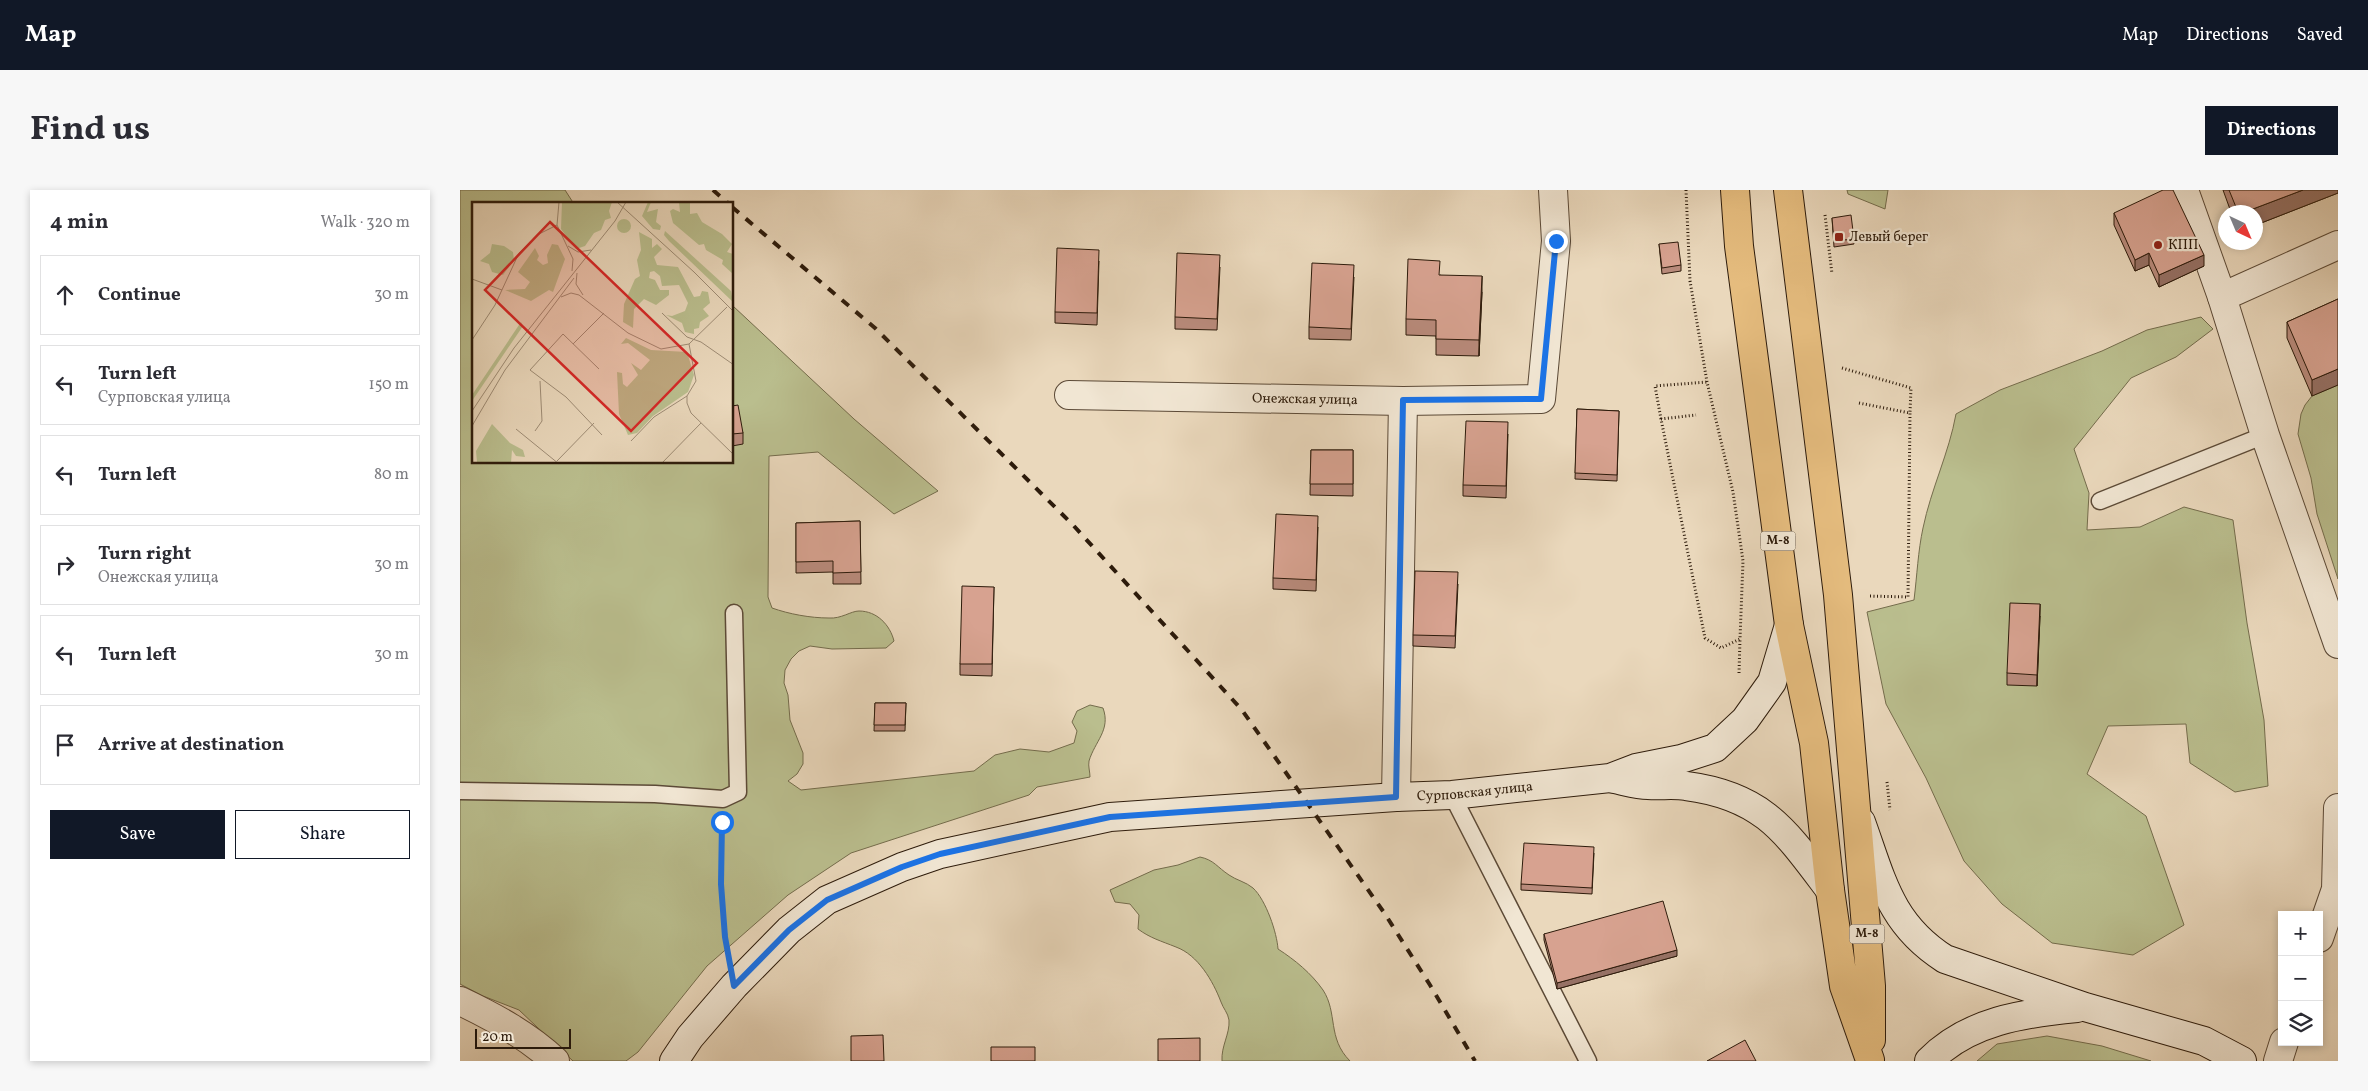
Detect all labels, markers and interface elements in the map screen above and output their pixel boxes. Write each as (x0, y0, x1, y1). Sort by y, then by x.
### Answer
text: Map (25, 18, 76, 52)
text: Map (2122, 23, 2158, 48)
text: Directions (2186, 23, 2269, 48)
text: Saved (2297, 23, 2343, 48)
text: Find us (30, 106, 150, 154)
button: Directions (2205, 106, 2338, 155)
inset map (472, 202, 734, 464)
north arrow (2218, 205, 2263, 250)
text: 4 min (50, 208, 109, 237)
text: Walk · 320 m (320, 212, 410, 234)
place label: Левый берег (1849, 228, 1928, 247)
route end (1545, 230, 1568, 253)
marker: Левый берег (1833, 231, 1845, 243)
place label: КПП (2168, 236, 2198, 255)
marker: КПП (2152, 239, 2164, 251)
icon: ahead (51, 281, 79, 309)
text: Continue (98, 282, 181, 308)
text: 30 m (374, 284, 409, 306)
text: Turn left (98, 361, 177, 387)
icon: left (51, 371, 79, 399)
text: 150 m (368, 374, 409, 396)
text: Сурповская улица (98, 387, 231, 409)
street label: Онежская улица (1252, 389, 1358, 410)
icon: left (51, 461, 79, 489)
text: Turn left (98, 462, 177, 488)
text: 80 m (374, 464, 409, 486)
road number: М-8 (1760, 532, 1796, 551)
text: Turn right (98, 541, 191, 567)
icon: right (51, 551, 79, 579)
text: 30 m (374, 554, 409, 576)
text: Онежская улица (98, 567, 219, 589)
icon: left (51, 641, 79, 669)
text: Turn left (98, 642, 177, 668)
text: 30 m (374, 644, 409, 666)
icon: arrive (51, 731, 79, 759)
text: Arrive at destination (98, 732, 284, 758)
street label: Сурповская улица (1417, 777, 1534, 806)
button: Save (50, 810, 225, 859)
button: Share (235, 810, 410, 859)
route start (711, 811, 734, 834)
map controls (2278, 911, 2323, 1046)
button: + (2278, 911, 2323, 956)
road number: М-8 (1850, 924, 1884, 944)
button: − (2278, 956, 2323, 1001)
button: layers (2278, 1001, 2323, 1046)
scale bar (475, 1026, 571, 1049)
text: 20 m (482, 1028, 513, 1047)

